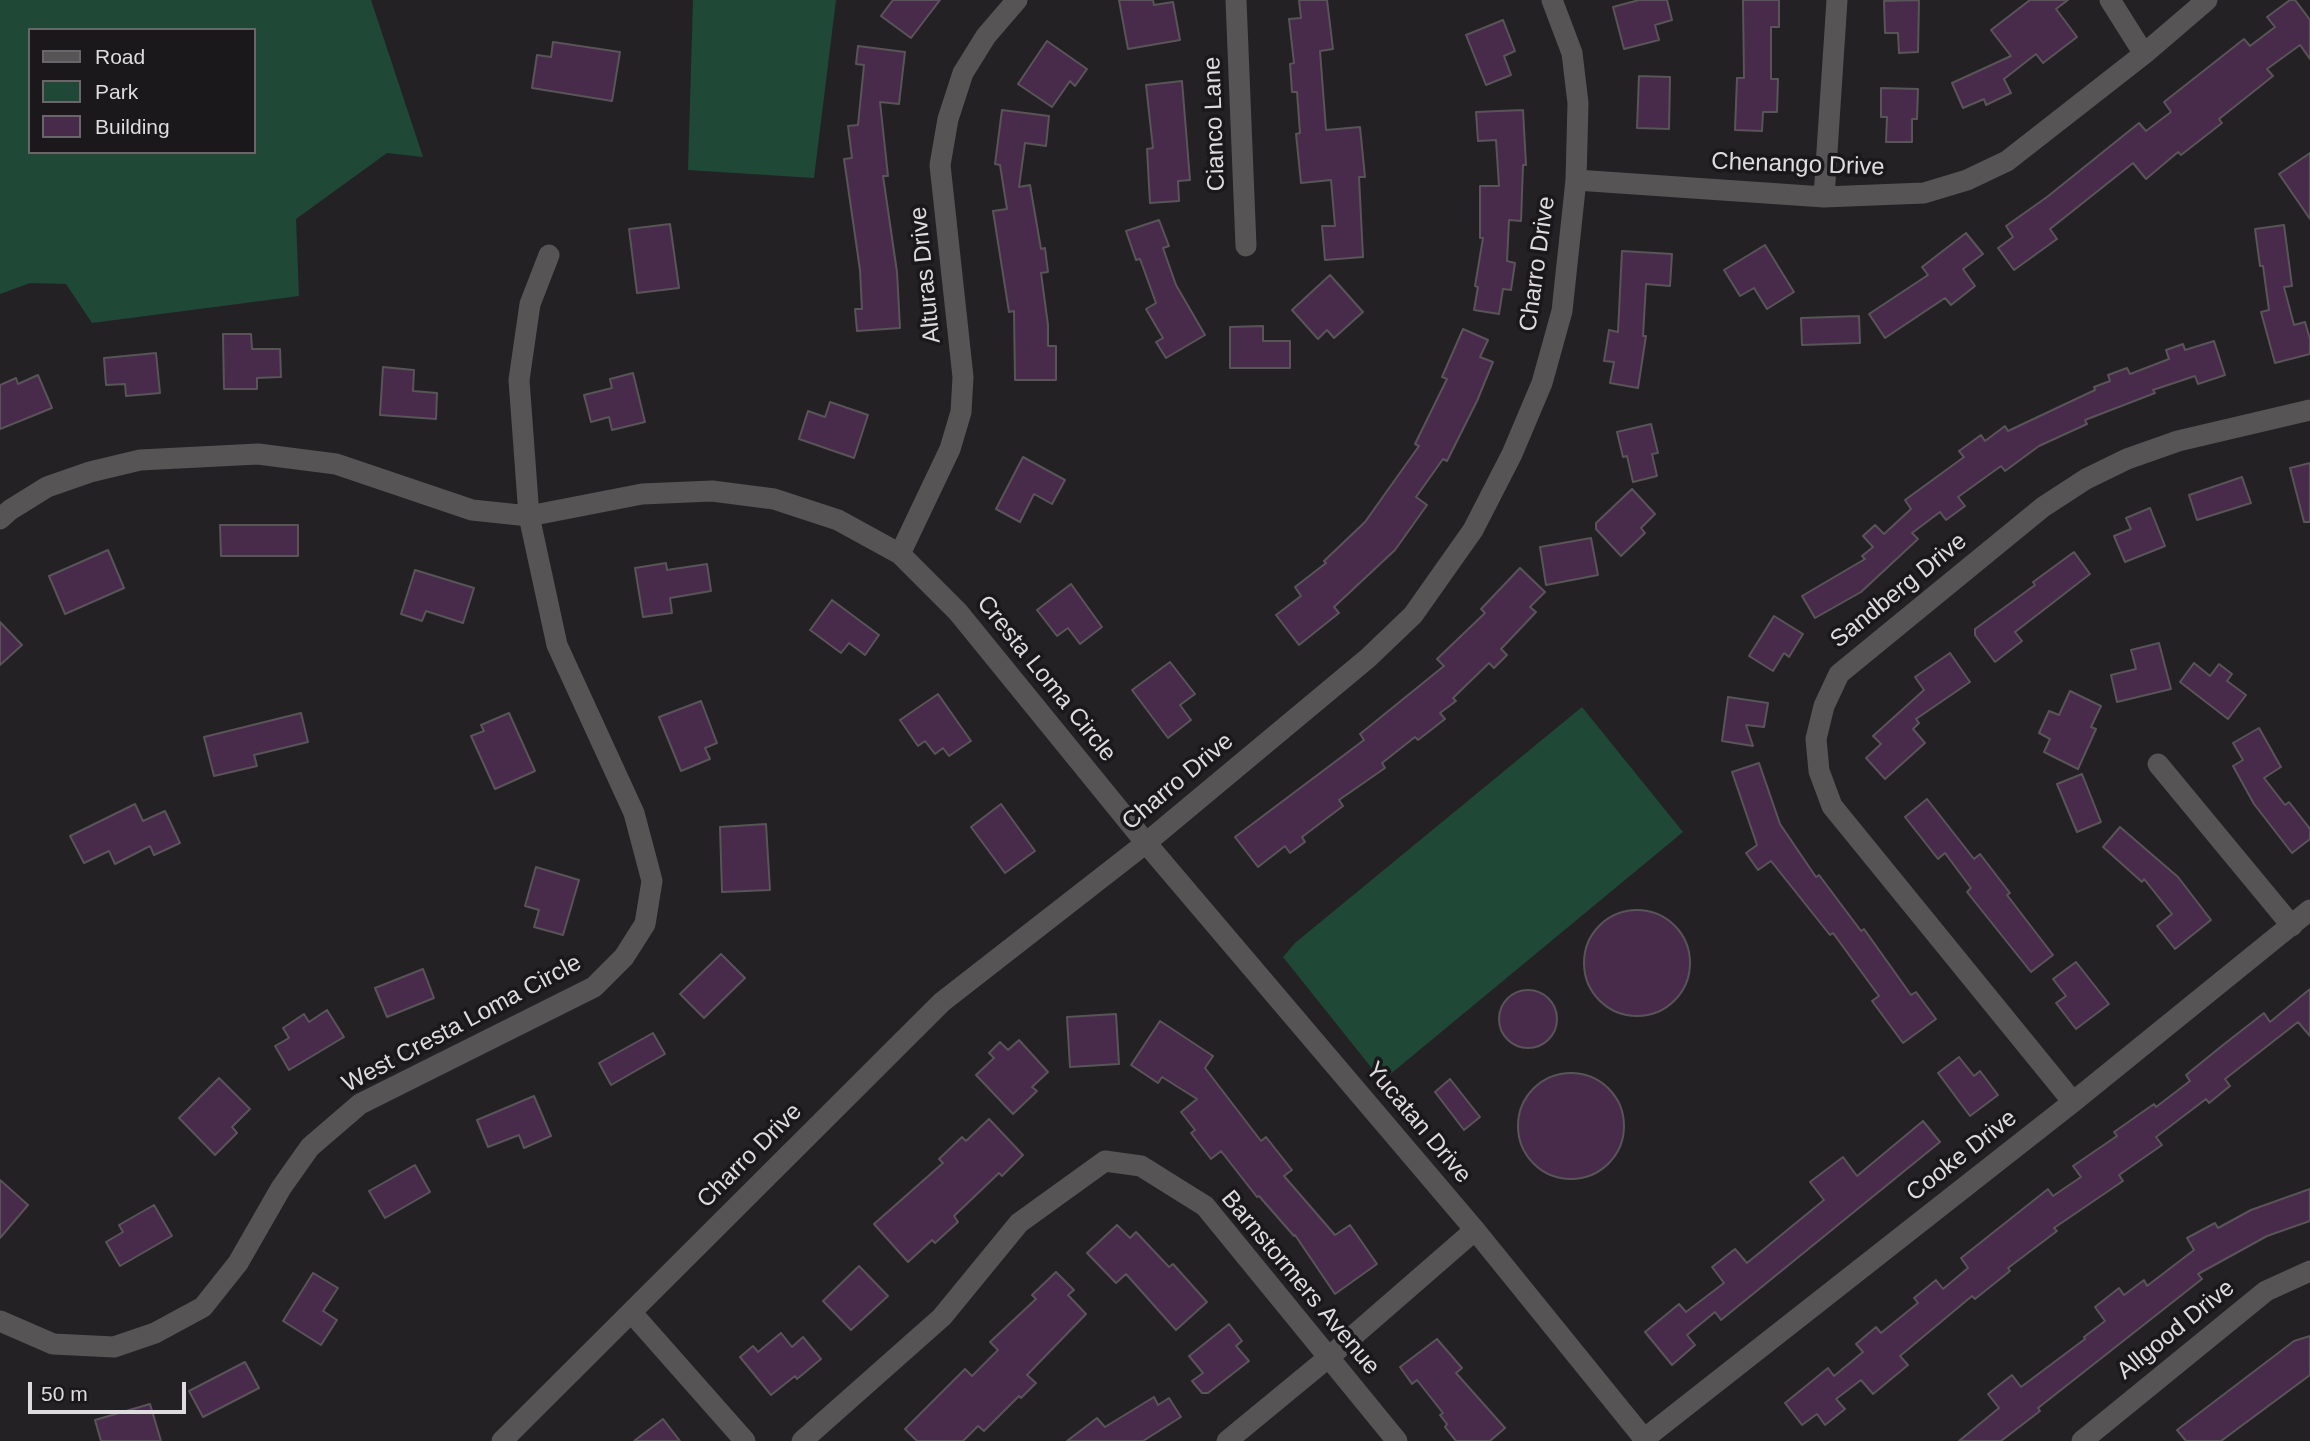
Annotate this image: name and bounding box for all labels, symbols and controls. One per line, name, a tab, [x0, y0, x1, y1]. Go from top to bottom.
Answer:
legend	[28, 28, 256, 154]
text: Road	[95, 45, 145, 68]
street label: Cianco Lane	[1198, 56, 1232, 192]
text: Park	[95, 80, 138, 103]
text: Building	[95, 115, 170, 138]
street label: Chenango Drive	[1711, 148, 1885, 182]
street label: Charro Drive	[1514, 195, 1562, 333]
street label: Alturas Drive	[904, 205, 948, 345]
street label: Sandberg Drive	[1825, 527, 1973, 655]
street label: Cresta Loma Circle	[970, 590, 1122, 768]
street label: Charro Drive	[1117, 727, 1239, 837]
street label: West Cresta Loma Circle	[338, 949, 586, 1099]
street label: Yucatan Drive	[1359, 1057, 1477, 1189]
street label: Charro Drive	[692, 1098, 808, 1214]
street label: Cooke Drive	[1901, 1104, 2023, 1208]
street label: Barnstormers Avenue	[1215, 1185, 1385, 1381]
street label: Allgood Drive	[2111, 1274, 2241, 1386]
scale bar	[32, 1368, 189, 1412]
text: 50 m	[41, 1382, 88, 1405]

